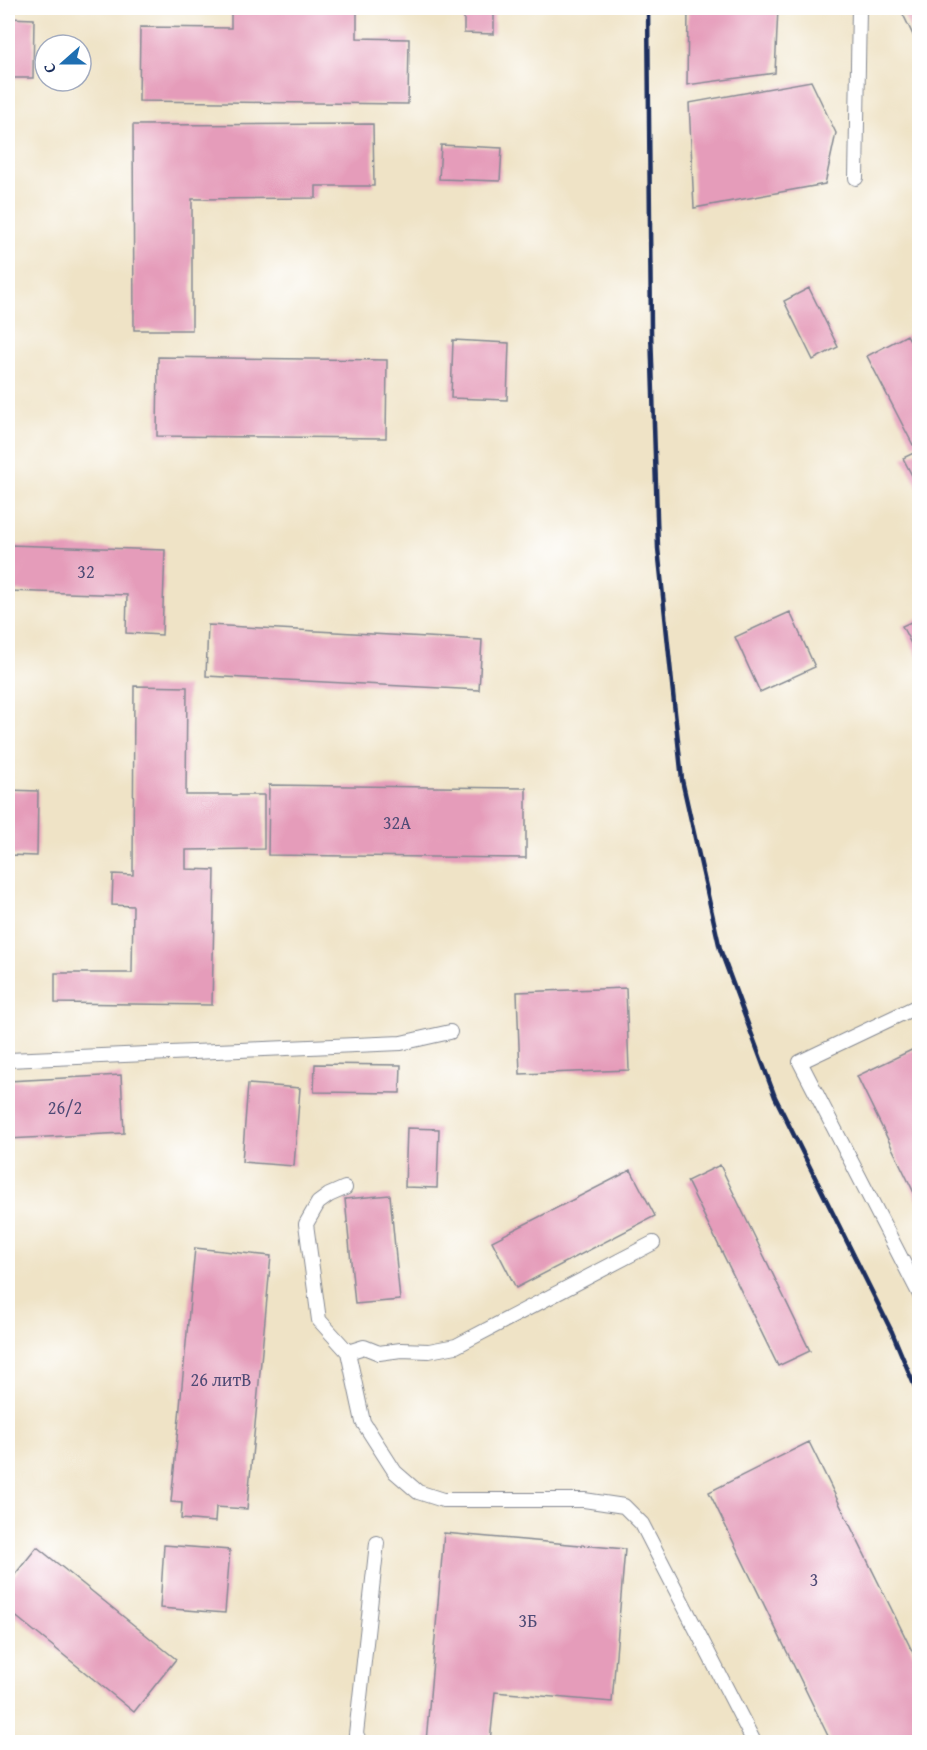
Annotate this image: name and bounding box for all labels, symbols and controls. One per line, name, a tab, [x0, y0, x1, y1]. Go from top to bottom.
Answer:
north arrow	[33, 33, 93, 93]
text: С	[36, 60, 62, 77]
house number: 32	[77, 558, 95, 585]
house number: 32А	[383, 809, 411, 836]
house number: 26/2	[48, 1094, 82, 1121]
house number: 26 литВ	[191, 1366, 251, 1393]
house number: 3	[810, 1566, 818, 1593]
house number: 3Б	[519, 1607, 537, 1634]

